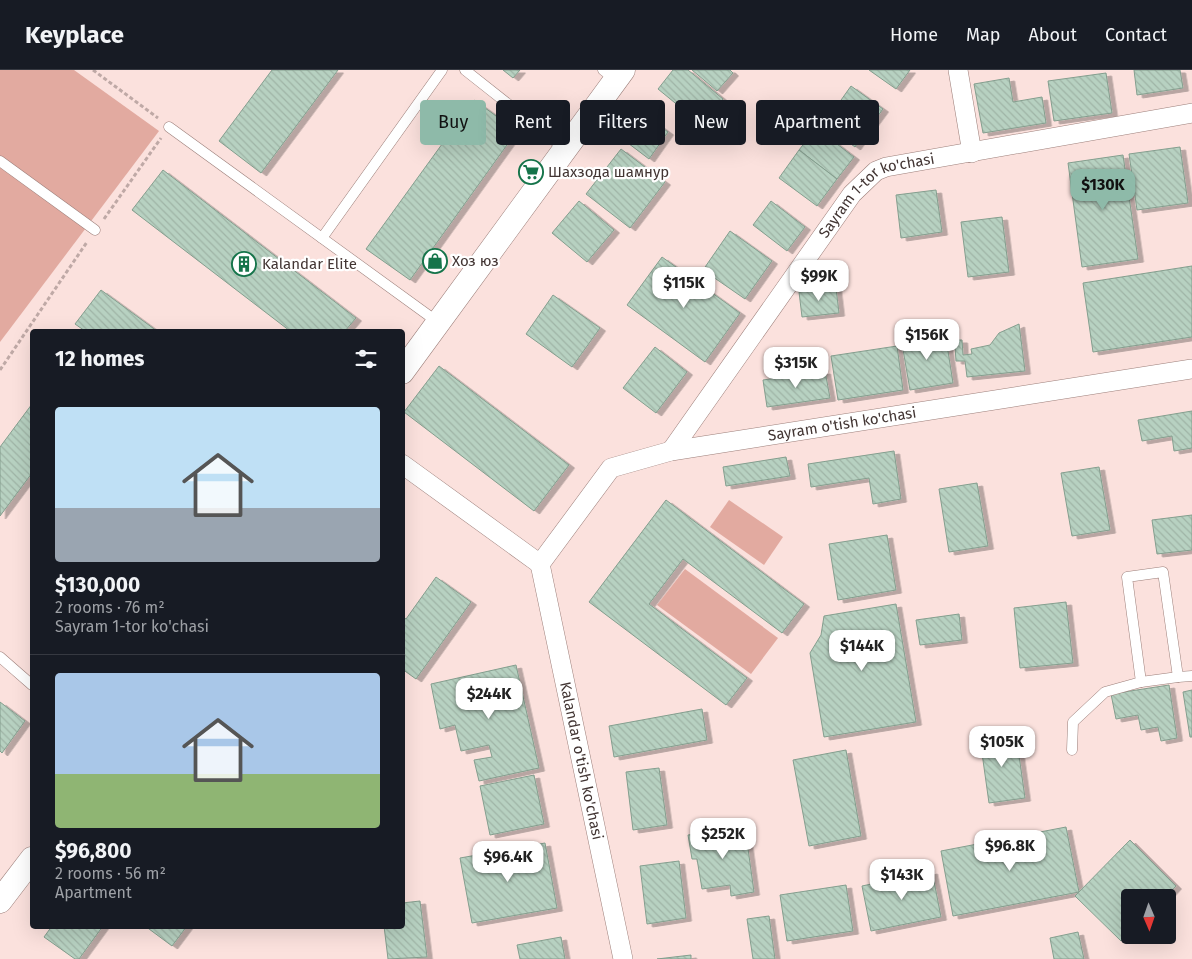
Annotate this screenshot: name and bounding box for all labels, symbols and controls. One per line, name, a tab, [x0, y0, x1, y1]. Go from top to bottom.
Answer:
text: Keyplace	[25, 21, 124, 49]
text: Home	[890, 24, 938, 46]
text: Map	[966, 24, 1000, 46]
text: About	[1028, 24, 1077, 46]
text: Contact	[1105, 24, 1167, 46]
chip: Buy	[420, 100, 486, 145]
chip: Rent	[496, 100, 570, 145]
chip: Filters	[580, 100, 665, 145]
chip: New	[675, 100, 746, 145]
chip: Apartment	[756, 100, 879, 145]
street label: Sayram 1-tor ko'chasi	[815, 150, 936, 241]
supermarket icon: Шахзода шамнур	[518, 159, 544, 185]
place label: Шахзода шамнур	[548, 163, 669, 181]
pin: $130K	[1068, 168, 1138, 211]
text: $130K	[1081, 175, 1125, 194]
shop icon: Хоз юз	[422, 248, 448, 274]
building icon: Kalandar Elite	[231, 251, 257, 277]
place label: Хоз юз	[452, 252, 499, 270]
place label: Kalandar Elite	[262, 255, 357, 273]
pin: $99K	[789, 260, 849, 302]
pin: $115K	[649, 266, 719, 309]
text: $99K	[801, 266, 837, 285]
text: $115K	[663, 273, 705, 292]
pin: $156K	[892, 318, 962, 361]
text: $156K	[905, 325, 949, 344]
icon: filters	[352, 345, 380, 373]
text: 12 homes	[55, 346, 144, 372]
pin: $315K	[761, 346, 831, 389]
text: $315K	[775, 353, 817, 372]
street label: Sayram o'tish ko'chasi	[767, 404, 918, 445]
icon: home	[173, 440, 263, 530]
text: $130,000	[55, 572, 140, 598]
text: 2 rooms · 76 m²	[55, 598, 165, 617]
text: Sayram 1-tor ko'chasi	[55, 617, 209, 636]
pin: $144K	[827, 630, 897, 672]
text: $144K	[840, 636, 884, 655]
pin: $244K	[454, 678, 524, 720]
street label: Kalandar o'tish ko'chasi	[556, 680, 607, 841]
text: $244K	[467, 684, 511, 703]
icon: home	[173, 705, 263, 795]
pin: $105K	[967, 726, 1037, 768]
text: $105K	[980, 732, 1024, 751]
pin: $252K	[688, 818, 758, 860]
text: $252K	[701, 824, 745, 843]
pin: $96.8K	[969, 830, 1051, 872]
text: $96.8K	[985, 836, 1035, 855]
text: $96,800	[55, 838, 132, 864]
pin: $96.4K	[467, 840, 549, 883]
text: $96.4K	[483, 847, 533, 866]
pin: $143K	[867, 858, 937, 901]
text: 2 rooms · 56 m²	[55, 864, 166, 883]
text: $143K	[881, 865, 923, 884]
text: Apartment	[55, 883, 132, 902]
north arrow	[1121, 889, 1176, 944]
map controls	[1121, 889, 1176, 944]

